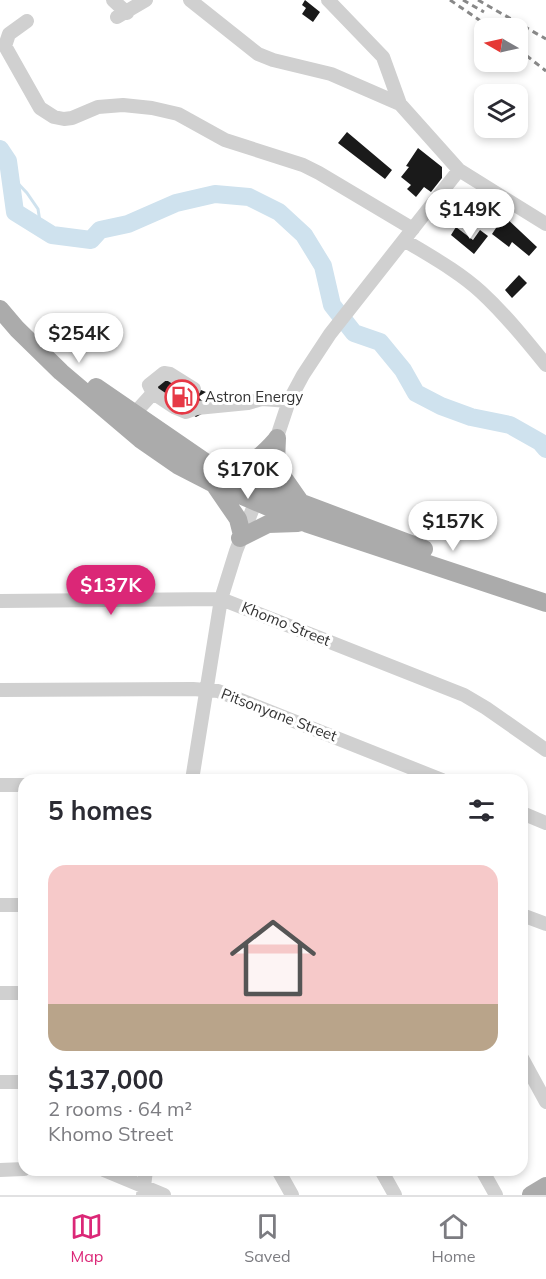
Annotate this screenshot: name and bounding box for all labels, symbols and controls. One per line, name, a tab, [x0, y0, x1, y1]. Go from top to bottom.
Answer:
north arrow	[474, 18, 528, 72]
map controls	[474, 18, 528, 138]
button: layers	[474, 84, 528, 138]
pin: $149K	[428, 189, 512, 240]
text: $149K	[439, 196, 501, 221]
pin: $254K	[37, 313, 121, 364]
text: $254K	[48, 320, 110, 345]
fuel station icon: Astron Energy	[164, 379, 200, 415]
place label: Astron Energy	[205, 387, 303, 406]
pin: $170K	[206, 449, 290, 500]
text: $170K	[217, 456, 279, 481]
pin: $157K	[411, 501, 495, 552]
text: $157K	[422, 508, 484, 533]
pin: $137K	[69, 565, 153, 616]
text: $137K	[80, 572, 142, 597]
street label: Khomo Street	[239, 597, 333, 650]
street label: Pitsonyane Street	[219, 684, 340, 745]
text: 5 homes	[48, 794, 152, 827]
icon: filters	[465, 794, 498, 827]
icon: home	[219, 904, 327, 1012]
text: $137,000	[48, 1063, 164, 1096]
text: 2 rooms · 64 m²	[48, 1096, 192, 1121]
text: Khomo Street	[48, 1121, 173, 1146]
tab: Map	[70, 1210, 103, 1266]
tab: Saved	[244, 1210, 291, 1266]
tab: Home	[431, 1210, 476, 1266]

